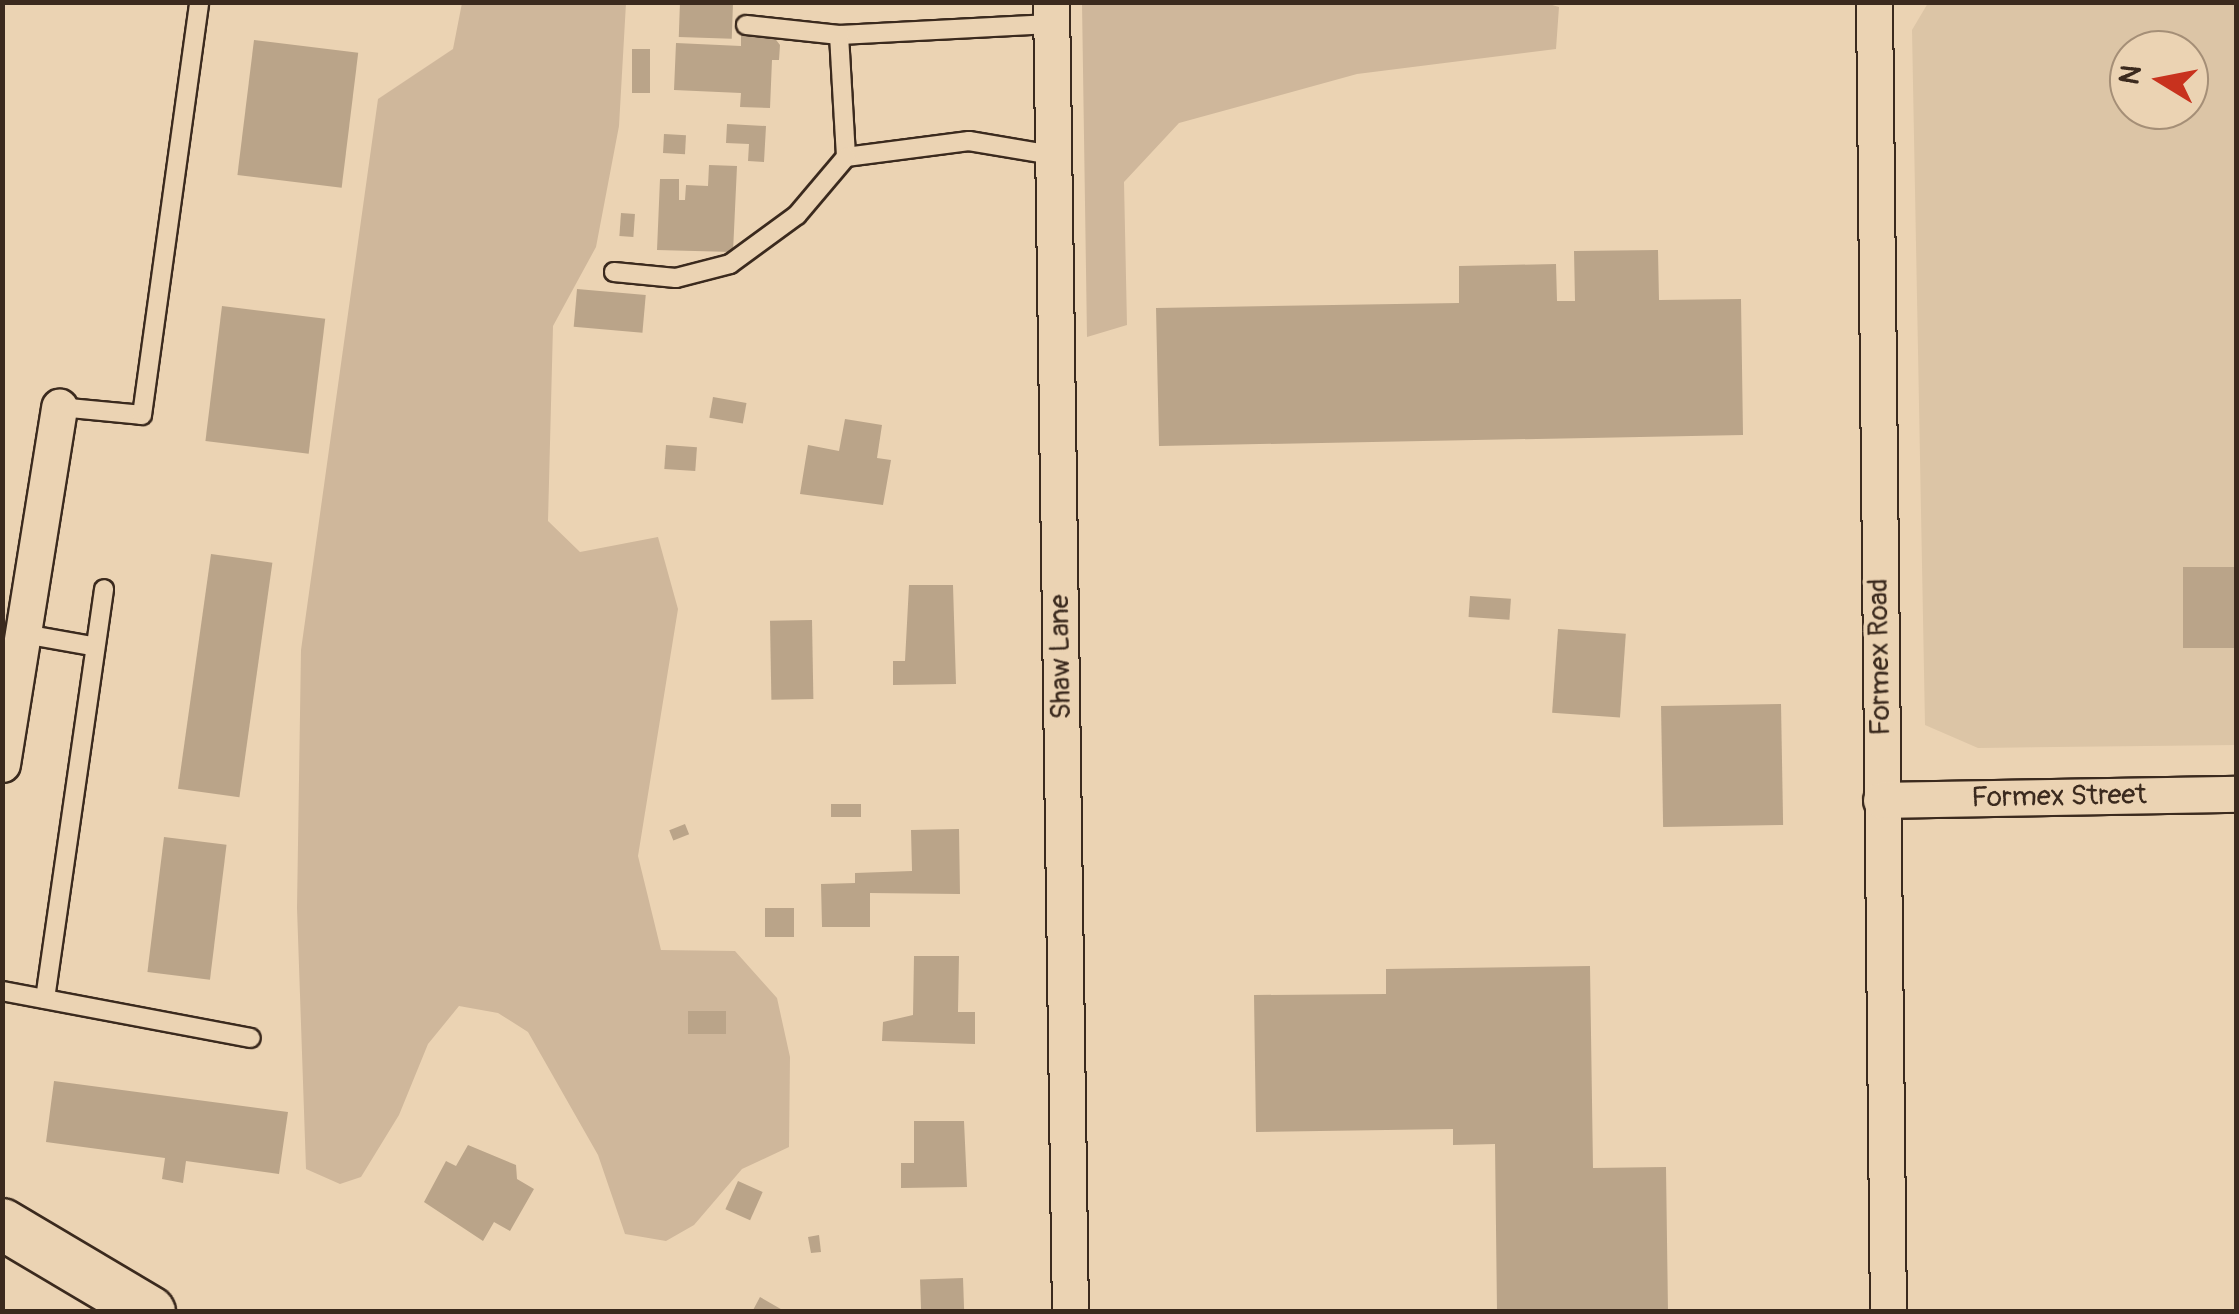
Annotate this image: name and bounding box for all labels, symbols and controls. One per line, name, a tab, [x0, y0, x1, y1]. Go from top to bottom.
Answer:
north arrow	[2109, 30, 2209, 130]
text: N	[2112, 63, 2150, 87]
street label: Formex Road	[1862, 578, 1898, 736]
street label: Shaw Lane	[1043, 594, 1079, 720]
street label: Formex Street	[1971, 779, 2147, 815]

